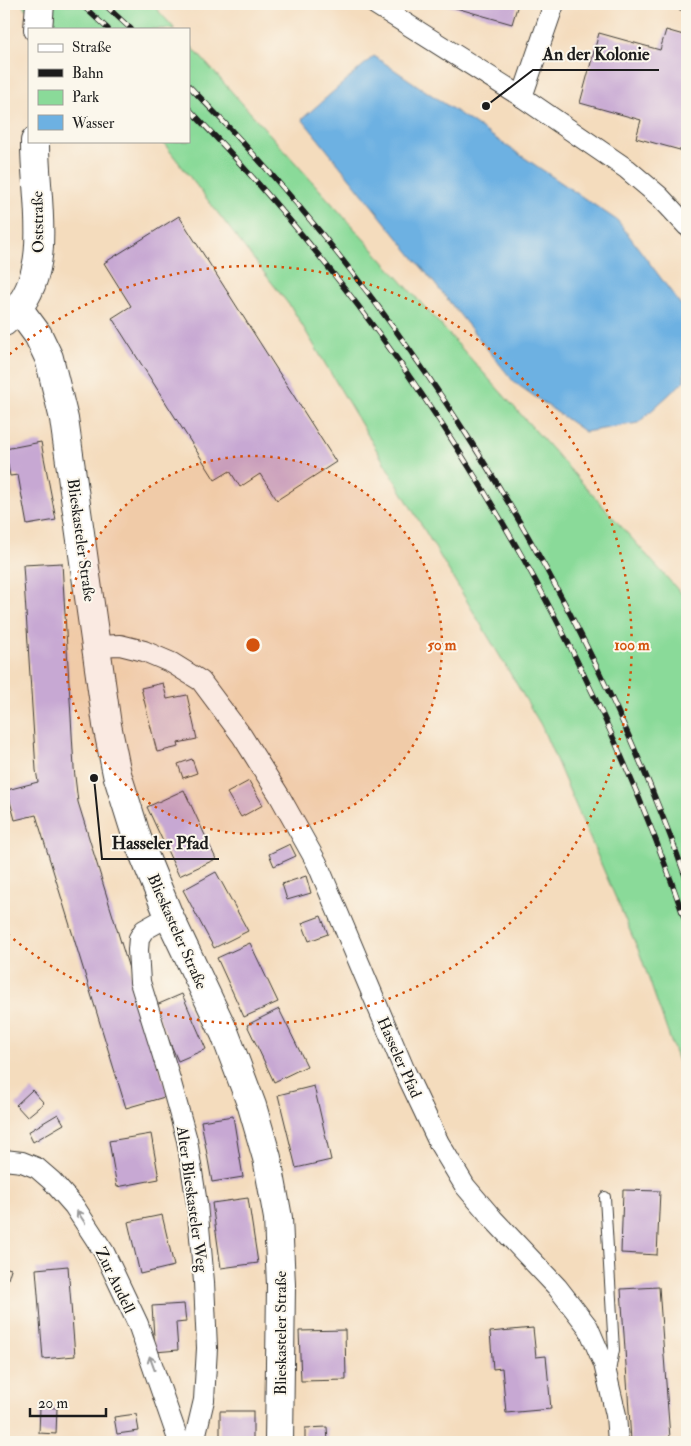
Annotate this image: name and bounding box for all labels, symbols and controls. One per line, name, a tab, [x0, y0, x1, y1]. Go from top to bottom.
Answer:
legend	[28, 28, 190, 142]
callout: An der Kolonie	[533, 37, 659, 70]
text: Straße	[72, 38, 111, 57]
text: An der Kolonie	[542, 43, 650, 66]
text: Bahn	[72, 64, 104, 83]
text: Park	[72, 88, 99, 107]
text: Wasser	[71, 114, 115, 133]
street label: Oststraße	[27, 190, 49, 253]
street label: Blieskasteler Straße	[62, 477, 100, 603]
centre of rings	[244, 636, 262, 654]
text: 50 m	[428, 636, 457, 655]
text: 100 m	[614, 636, 650, 655]
callout: Hasseler Pfad	[102, 826, 219, 859]
text: Hasseler Pfad	[111, 832, 209, 855]
street label: Blieskasteler Straße	[143, 871, 212, 993]
street label: Hasseler Pfad	[372, 1014, 426, 1101]
street label: Alter Blieskasteler Weg	[172, 1124, 212, 1274]
one-way arrow	[76, 1211, 86, 1225]
street label: Zur Audell	[91, 1244, 140, 1317]
street label: Blieskasteler Straße	[271, 1271, 291, 1395]
one-way arrow	[147, 1356, 156, 1371]
scale bar	[30, 1386, 106, 1418]
text: 20 m	[38, 1394, 68, 1413]

